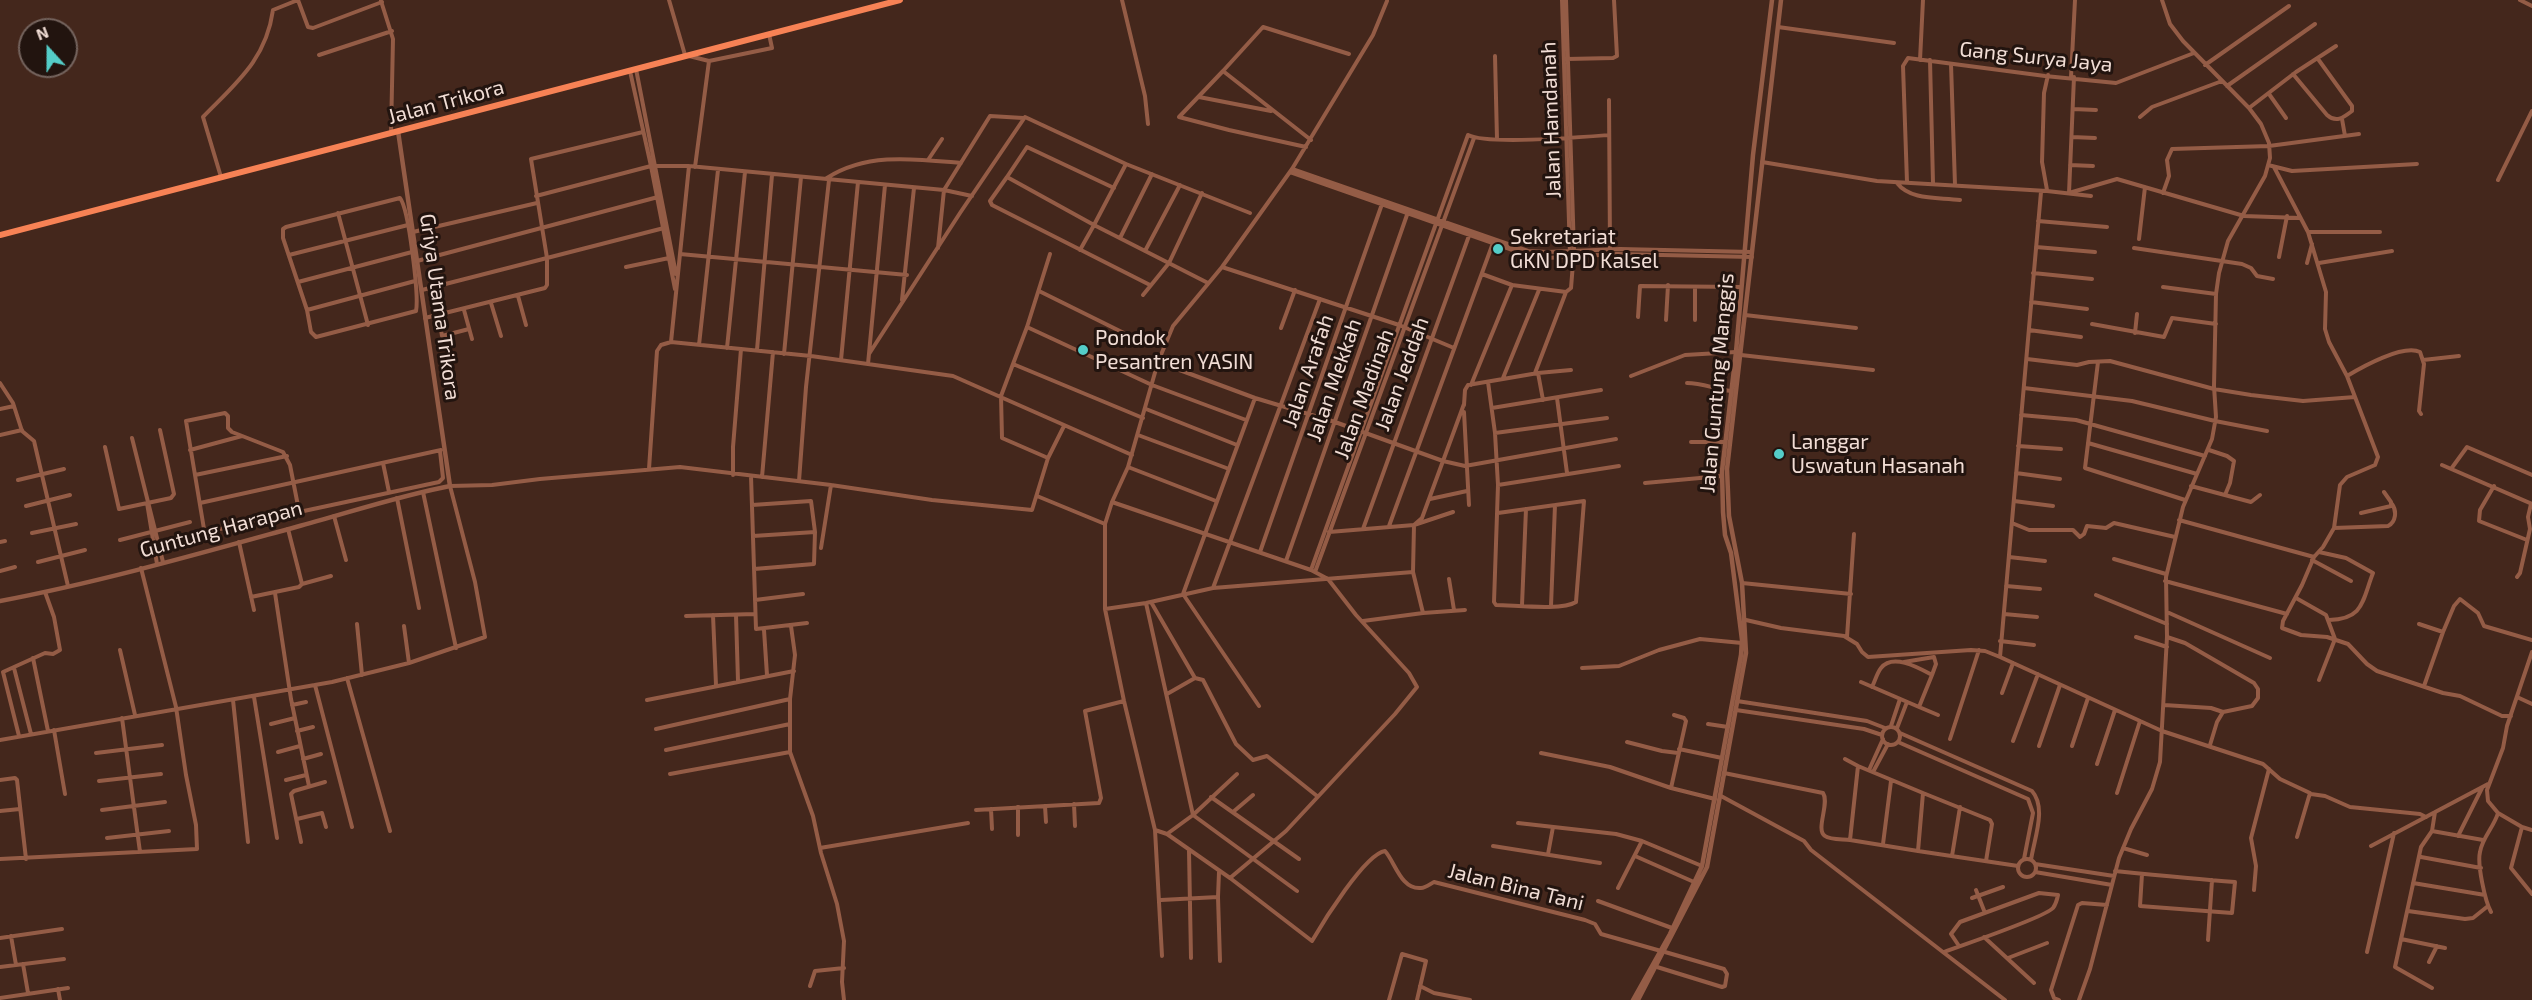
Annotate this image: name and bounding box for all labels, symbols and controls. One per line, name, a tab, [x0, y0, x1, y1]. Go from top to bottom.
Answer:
north arrow	[18, 18, 78, 78]
text: N	[33, 22, 51, 44]
street label: Gang Surya Jaya	[1958, 36, 2114, 78]
street label: Jalan Hamdanah	[1536, 41, 1566, 199]
street label: Jalan Trikora	[385, 74, 507, 130]
street label: Griya Utama Trikora	[414, 212, 466, 402]
place label: Sekretariat GKN DPD Kalsel	[1510, 224, 1658, 274]
marker: Sekretariat GKN DPD Kalsel	[1491, 242, 1505, 256]
street label: Jalan Guntung Manggis	[1695, 272, 1739, 494]
street label: Jalan Arafah	[1277, 311, 1339, 431]
street label: Jalan Jeddah	[1370, 314, 1434, 434]
street label: Jalan Mekkah	[1301, 315, 1367, 445]
place label: Pondok Pesantren YASIN	[1095, 325, 1253, 375]
street label: Jalan Madinah	[1329, 326, 1399, 462]
marker: Pondok Pesantren YASIN	[1076, 343, 1090, 357]
place label: Langgar Uswatun Hasanah	[1791, 429, 1965, 479]
marker: Langgar Uswatun Hasanah	[1772, 447, 1786, 461]
street label: Guntung Harapan	[137, 495, 305, 563]
street label: Jalan Bina Tani	[1445, 858, 1587, 916]

